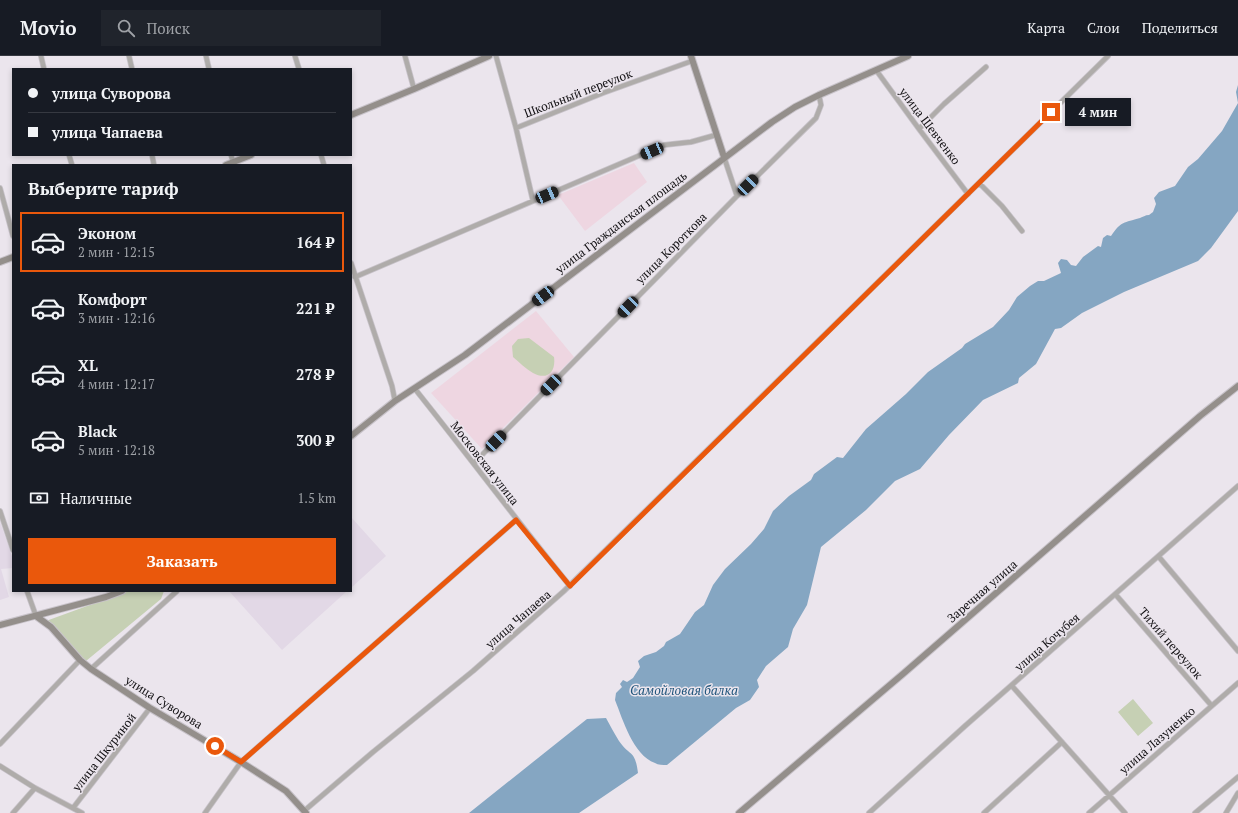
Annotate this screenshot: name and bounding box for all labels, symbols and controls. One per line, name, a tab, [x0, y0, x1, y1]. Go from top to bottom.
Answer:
search box	[101, 10, 381, 46]
text: Movio	[20, 15, 77, 40]
icon: search	[115, 17, 137, 39]
text: Поиск	[147, 18, 190, 38]
text: Карта	[1027, 18, 1065, 37]
text: Слои	[1087, 18, 1120, 37]
text: Поделиться	[1142, 18, 1218, 37]
street label: Школьный переулок	[522, 65, 635, 121]
text: улица Суворова	[52, 83, 171, 103]
street label: улица Шевченко	[896, 84, 964, 168]
callout: 4 мин	[1065, 98, 1131, 126]
route end	[1042, 103, 1060, 121]
text: 4 мин	[1079, 103, 1117, 121]
text: улица Чапаева	[52, 122, 163, 142]
car	[639, 141, 665, 161]
street label: улица Гражданская площадь	[552, 168, 690, 277]
car	[735, 172, 761, 198]
text: Выберите тариф	[28, 176, 179, 200]
car	[534, 185, 560, 205]
street label: улица Короткова	[632, 209, 710, 287]
text: Эконом	[78, 223, 136, 243]
icon: car	[30, 224, 66, 260]
text: 164 ₽	[296, 232, 334, 252]
text: 2 мин · 12:15	[78, 243, 155, 261]
car	[530, 284, 556, 308]
text: Комфорт	[78, 289, 147, 309]
icon: car	[30, 290, 66, 326]
car	[615, 294, 641, 320]
text: 221 ₽	[296, 298, 334, 318]
text: 3 мин · 12:16	[78, 309, 155, 327]
text: XL	[78, 355, 98, 375]
icon: car	[30, 356, 66, 392]
text: 278 ₽	[296, 364, 334, 384]
car	[538, 372, 564, 398]
text: 4 мин · 12:17	[78, 375, 155, 393]
street label: Московская улица	[448, 418, 522, 508]
text: Black	[78, 421, 117, 441]
icon: car	[30, 422, 66, 458]
car	[483, 428, 509, 454]
text: 300 ₽	[296, 430, 334, 450]
text: 5 мин · 12:18	[78, 441, 155, 459]
icon: cash	[28, 487, 50, 509]
text: Наличные	[60, 488, 132, 508]
text: 1.5 km	[297, 489, 336, 507]
button: Заказать	[28, 538, 336, 584]
street label: Заречная улица	[944, 557, 1020, 625]
street label: улица Чапаева	[482, 587, 554, 652]
street label: Тихий переулок	[1136, 604, 1206, 682]
street label: улица Кочубея	[1011, 610, 1083, 675]
street label: улица Суворова	[122, 672, 205, 732]
water label: Самойловая балка	[630, 681, 738, 699]
street label: улица Лазуненко	[1115, 703, 1198, 778]
street label: улица Шкуриной	[68, 710, 139, 795]
route start	[206, 737, 224, 755]

